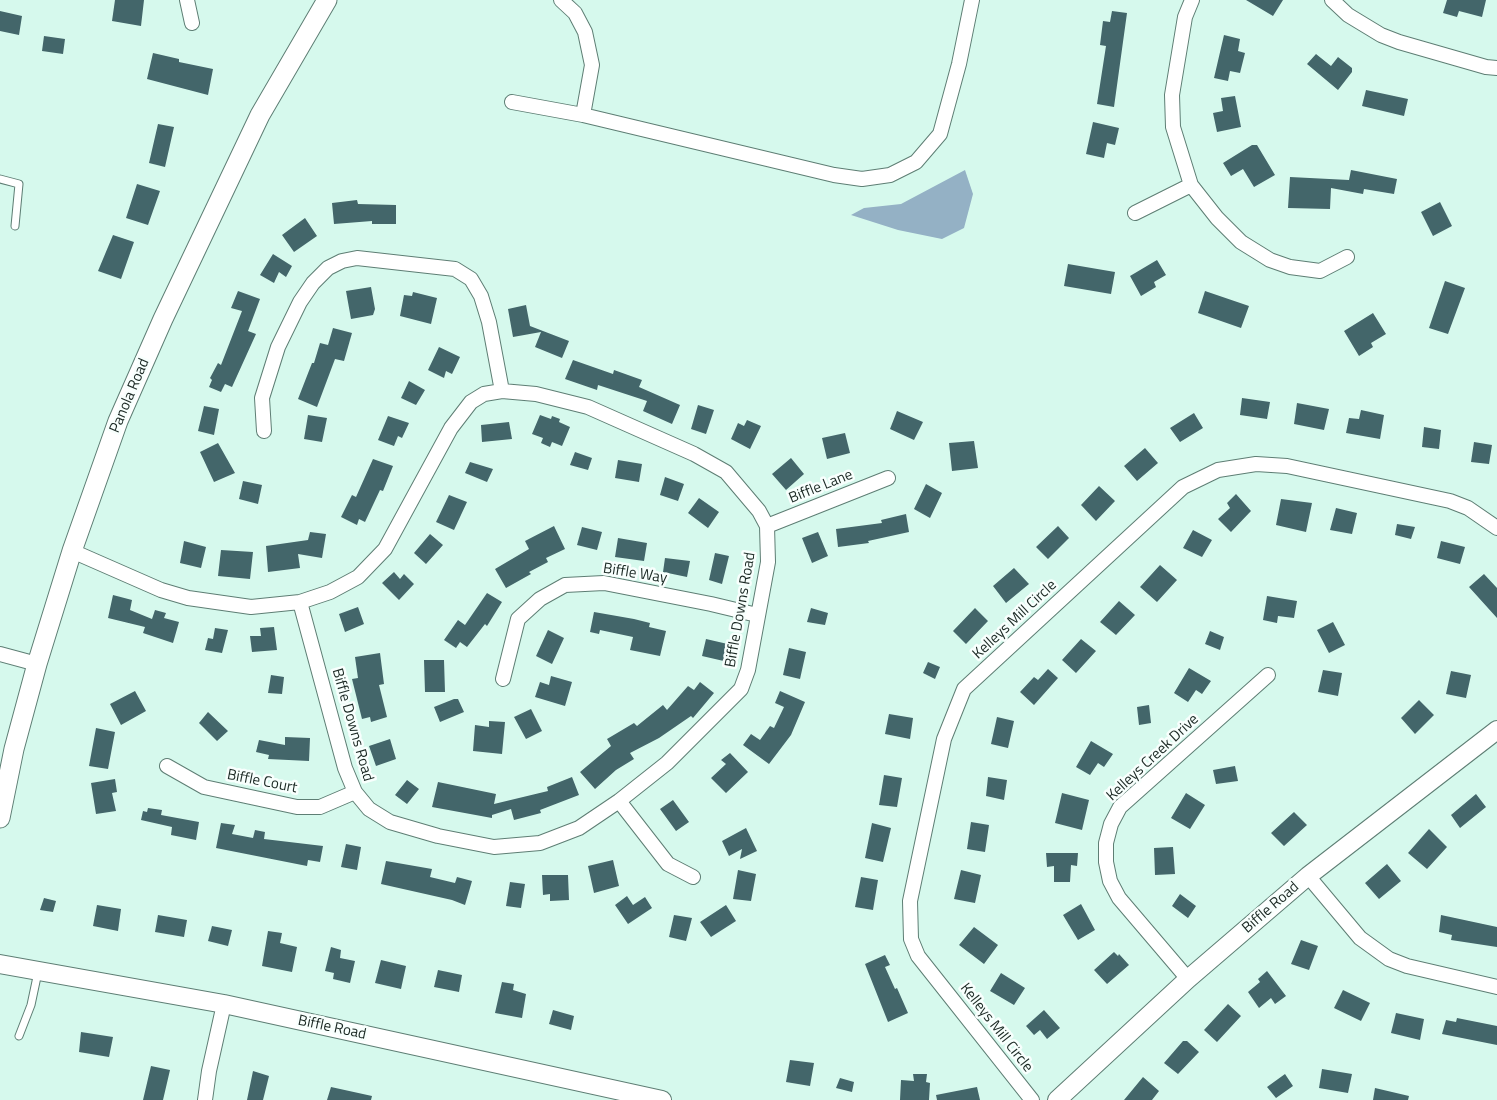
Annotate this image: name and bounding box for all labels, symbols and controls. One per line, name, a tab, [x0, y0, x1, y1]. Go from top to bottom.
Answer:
street label: Panola Road	[106, 356, 154, 436]
street label: Biffle Lane	[787, 466, 855, 508]
street label: Biffle Downs Road	[722, 551, 760, 669]
street label: Biffle Way	[602, 560, 668, 588]
street label: Kelleys Mill Circle	[969, 577, 1061, 663]
street label: Biffle Downs Road	[327, 667, 377, 783]
street label: Kelleys Creek Drive	[1103, 711, 1203, 805]
street label: Biffle Court	[225, 766, 299, 798]
street label: Biffle Road	[1239, 878, 1303, 938]
street label: Kelleys Mill Circle	[956, 980, 1036, 1076]
street label: Biffle Road	[296, 1012, 368, 1044]

